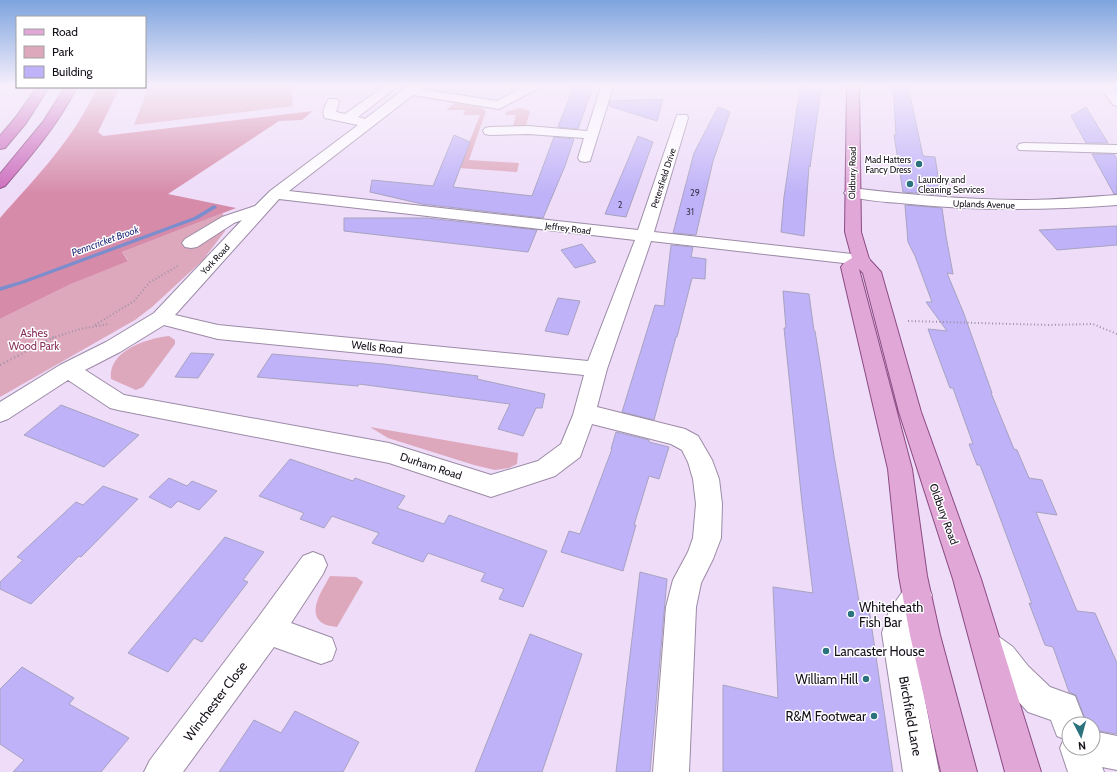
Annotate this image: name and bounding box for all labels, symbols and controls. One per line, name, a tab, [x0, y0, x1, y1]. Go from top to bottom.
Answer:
legend	[16, 16, 146, 88]
text: Road	[52, 24, 78, 39]
text: Park	[52, 44, 74, 59]
text: Building	[52, 64, 94, 79]
street label: Petersfield Drive	[648, 146, 678, 209]
street label: Oldbury Road	[846, 147, 858, 199]
place label: Mad Hatters Fancy Dress	[865, 154, 911, 175]
marker: Mad Hatters Fancy Dress	[914, 159, 924, 169]
place label: Laundry and Cleaning Services	[918, 174, 985, 195]
marker: Laundry and Cleaning Services	[905, 179, 915, 189]
house number: 29	[690, 187, 700, 198]
street label: Uplands Avenue	[953, 197, 1016, 211]
house number: 2	[618, 199, 623, 210]
house number: 31	[686, 206, 694, 217]
street label: Jeffrey Road	[543, 220, 592, 236]
water label: Penncricket Brook	[70, 223, 141, 259]
street label: York Road	[197, 241, 232, 277]
park label: Ashes Wood Park	[9, 326, 59, 353]
street label: Wells Road	[351, 337, 403, 357]
street label: Durham Road	[398, 449, 464, 483]
street label: Oldbury Road	[926, 481, 962, 547]
place label: Whiteheath Fish Bar	[859, 599, 923, 630]
marker: Whiteheath Fish Bar	[846, 609, 856, 619]
place label: Lancaster House	[834, 643, 925, 659]
marker: Lancaster House	[821, 646, 831, 656]
street label: Winchester Close	[180, 658, 250, 744]
place label: William Hill	[796, 671, 858, 687]
marker: William Hill	[861, 674, 871, 684]
street label: Birchfield Lane	[896, 675, 926, 758]
place label: R&M Footwear	[786, 708, 867, 724]
marker: R&M Footwear	[869, 711, 879, 721]
north arrow	[1061, 716, 1101, 756]
text: N	[1077, 739, 1087, 753]

